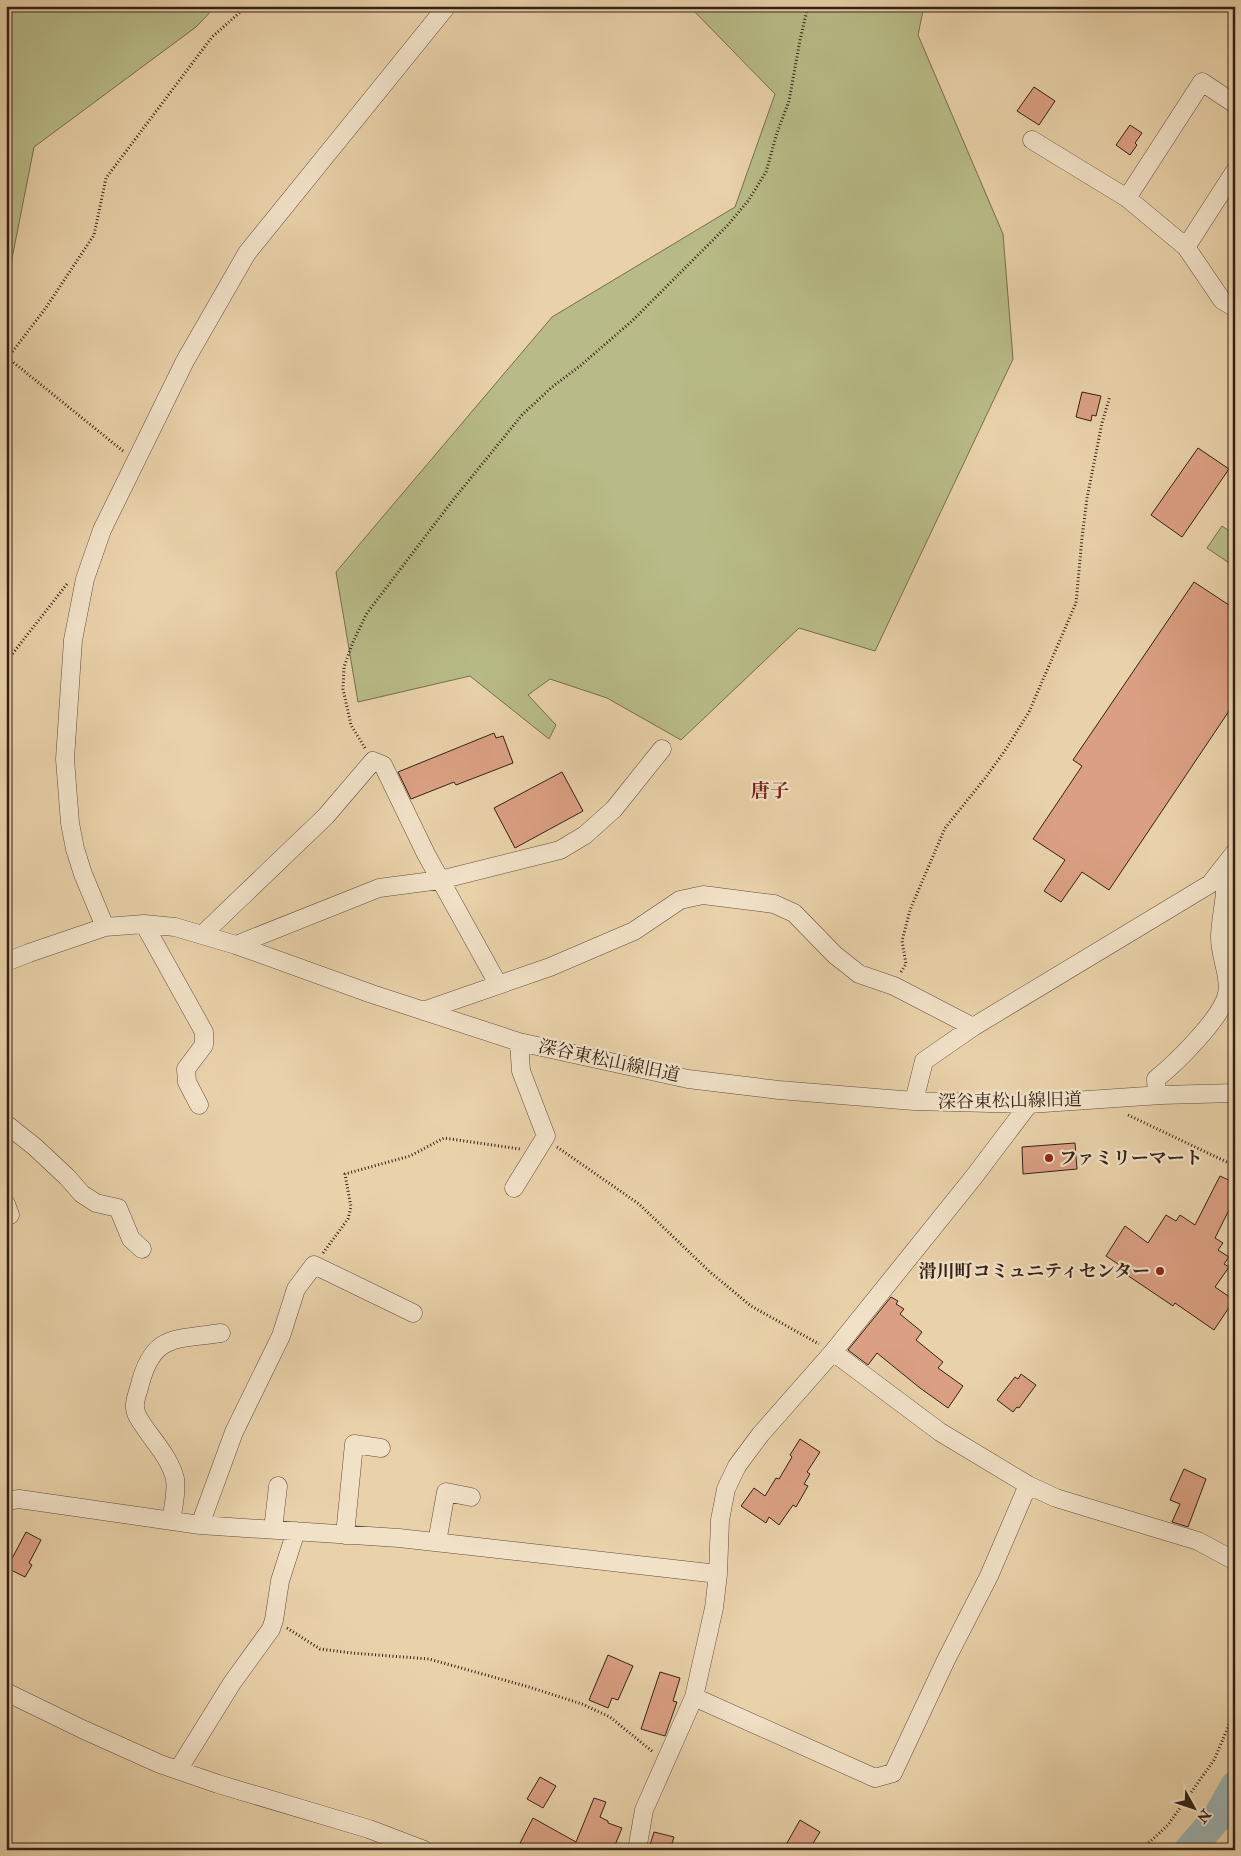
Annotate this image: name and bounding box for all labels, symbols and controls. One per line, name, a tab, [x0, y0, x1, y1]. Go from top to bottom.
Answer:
district label: 唐子	[751, 779, 789, 803]
street label: 深谷東松山線旧道	[536, 1035, 682, 1087]
street label: 深谷東松山線旧道	[938, 1088, 1082, 1114]
place label: ファミリーマート	[1059, 1147, 1203, 1170]
marker: ファミリーマート	[1043, 1152, 1055, 1164]
place label: 滑川町コミュニティセンター	[919, 1260, 1150, 1283]
marker: 滑川町コミュニティセンター	[1154, 1265, 1166, 1277]
north arrow	[1168, 1784, 1218, 1834]
text: N	[1193, 1805, 1215, 1827]

